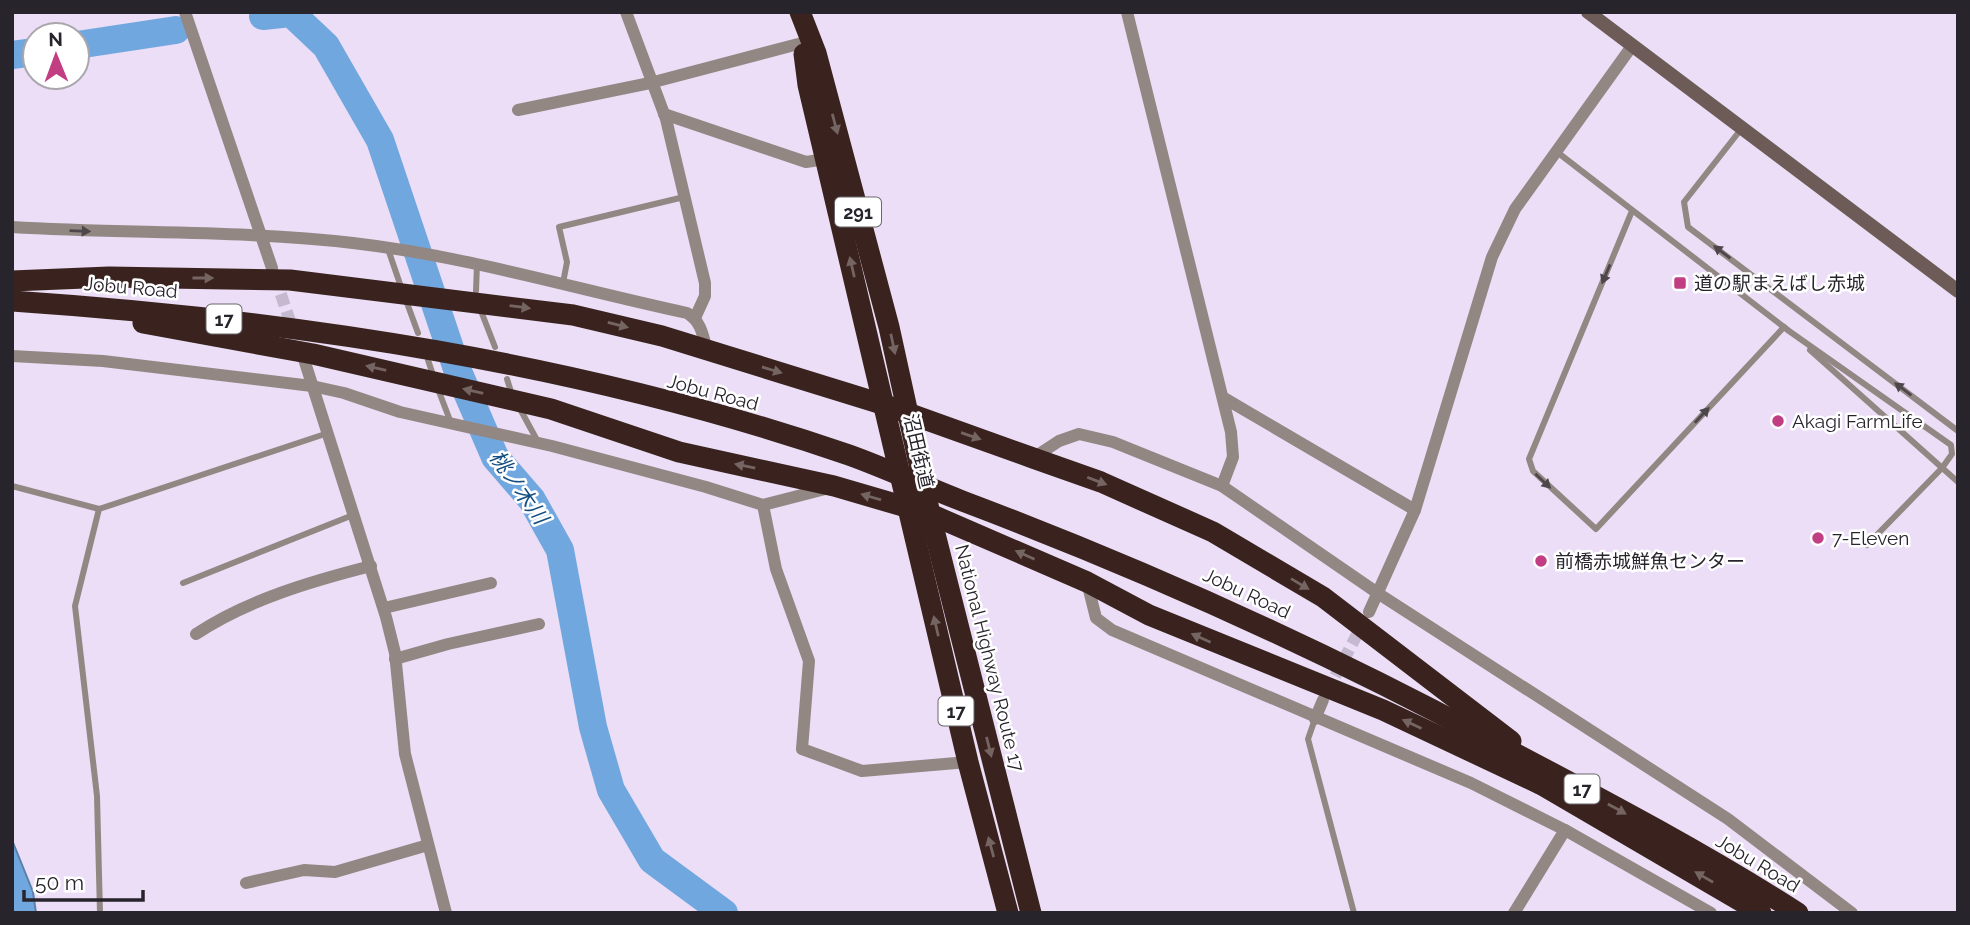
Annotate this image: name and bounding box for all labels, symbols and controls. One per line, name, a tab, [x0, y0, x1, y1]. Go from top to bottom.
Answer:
north arrow	[21, 21, 91, 91]
text: N	[48, 28, 63, 50]
one-way arrow	[830, 114, 840, 135]
road number: 291	[835, 197, 881, 226]
one-way arrow	[70, 225, 92, 236]
one-way arrow	[1713, 246, 1731, 260]
one-way arrow	[847, 256, 858, 278]
one-way arrow	[1600, 263, 1611, 284]
street label: Jobu Road	[83, 272, 179, 302]
one-way arrow	[192, 272, 214, 284]
place label: 道の駅まえばし赤城	[1694, 272, 1865, 294]
marker: 道の駅まえばし赤城	[1672, 275, 1688, 291]
one-way arrow	[509, 302, 531, 313]
road number: 17	[206, 304, 242, 334]
one-way arrow	[607, 320, 629, 331]
one-way arrow	[887, 333, 898, 355]
one-way arrow	[365, 363, 387, 374]
one-way arrow	[762, 366, 783, 376]
street label: Jobu Road	[665, 369, 761, 415]
one-way arrow	[1895, 382, 1913, 397]
one-way arrow	[462, 385, 484, 396]
one-way arrow	[1694, 406, 1710, 424]
place label: Akagi FarmLife	[1792, 410, 1923, 432]
street label: 沼田街道	[900, 411, 938, 491]
marker: Akagi FarmLife	[1770, 413, 1786, 429]
one-way arrow	[960, 431, 981, 442]
water label: 桃ノ木川	[485, 445, 554, 530]
one-way arrow	[734, 461, 756, 472]
one-way arrow	[1534, 472, 1551, 488]
one-way arrow	[1087, 475, 1108, 486]
one-way arrow	[860, 491, 881, 501]
place label: 7-Eleven	[1832, 527, 1909, 549]
marker: 7-Eleven	[1810, 530, 1826, 546]
street label: National Highway Route 17	[951, 542, 1029, 774]
one-way arrow	[1015, 549, 1035, 561]
place label: 前橋赤城鮮魚センター	[1555, 550, 1745, 572]
marker: 前橋赤城鮮魚センター	[1533, 553, 1549, 569]
street label: Jobu Road	[1200, 563, 1294, 623]
one-way arrow	[1290, 577, 1310, 589]
one-way arrow	[930, 615, 941, 637]
one-way arrow	[1191, 632, 1211, 644]
road number: 17	[939, 696, 974, 726]
one-way arrow	[1402, 718, 1422, 729]
one-way arrow	[984, 736, 995, 758]
road number: 17	[1564, 774, 1600, 804]
one-way arrow	[1607, 803, 1627, 815]
street label: Jobu Road	[1712, 829, 1804, 897]
one-way arrow	[985, 836, 996, 858]
scale bar	[24, 858, 144, 902]
text: 50 m	[35, 870, 84, 895]
one-way arrow	[1694, 871, 1713, 883]

